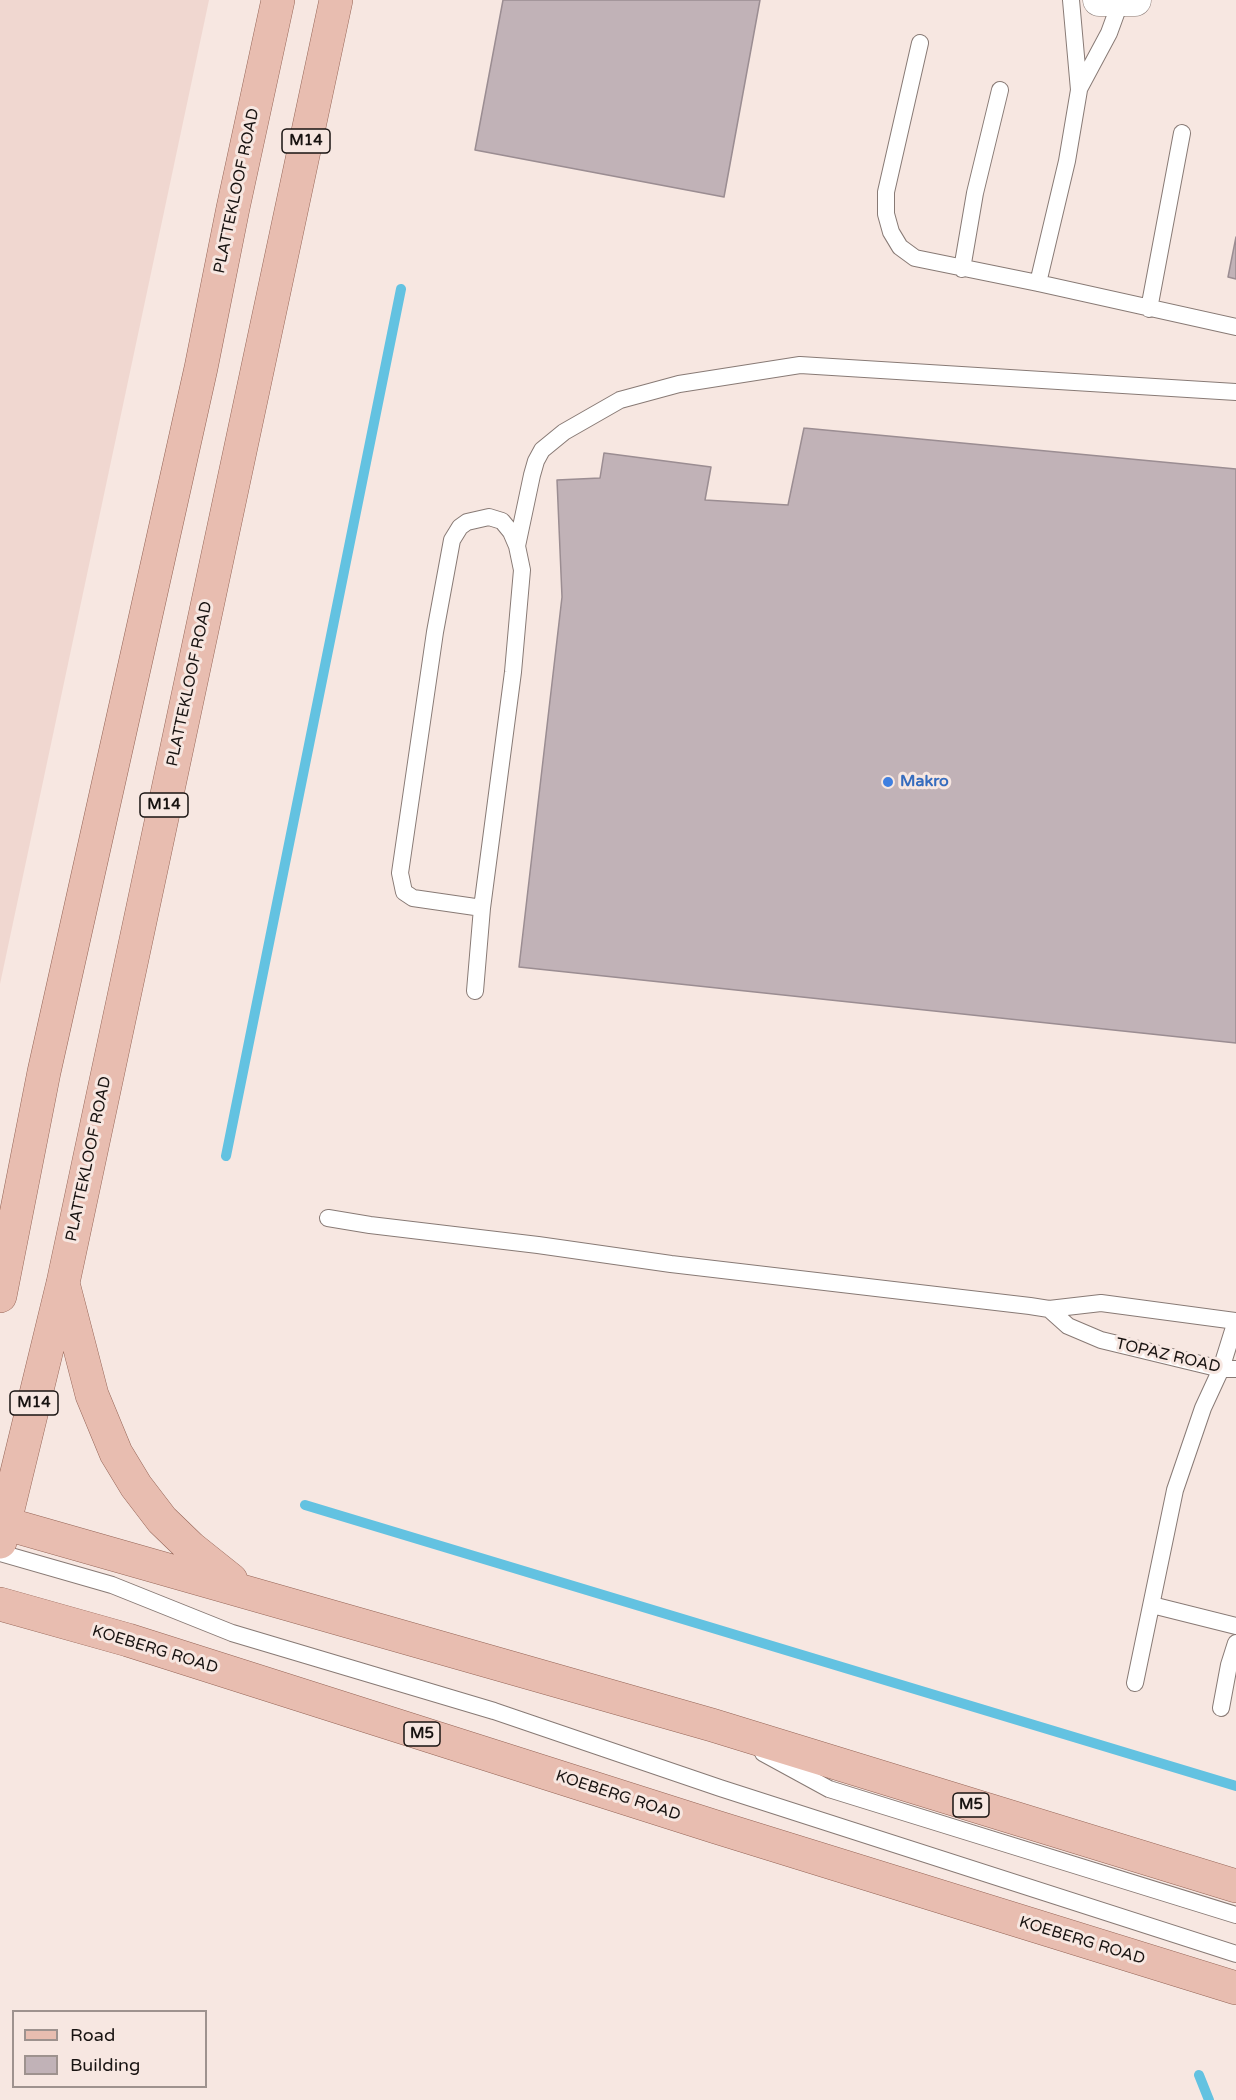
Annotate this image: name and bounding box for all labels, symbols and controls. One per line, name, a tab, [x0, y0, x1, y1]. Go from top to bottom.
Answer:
street label: PLATTEKLOOF ROAD	[210, 107, 264, 275]
road number: M14	[282, 129, 330, 153]
street label: PLATTEKLOOF ROAD	[163, 600, 217, 768]
place label: Makro	[900, 772, 949, 792]
marker: Makro	[881, 775, 895, 789]
road number: M14	[140, 793, 188, 817]
street label: PLATTEKLOOF ROAD	[62, 1075, 116, 1243]
street label: TOPAZ ROAD	[1114, 1335, 1222, 1377]
road number: M14	[10, 1391, 58, 1415]
street label: KOEBERG ROAD	[90, 1622, 220, 1678]
road number: M5	[404, 1722, 440, 1746]
street label: KOEBERG ROAD	[553, 1767, 683, 1825]
road number: M5	[953, 1793, 989, 1817]
street label: KOEBERG ROAD	[1017, 1913, 1147, 1969]
legend	[12, 2010, 207, 2088]
text: Road	[70, 2024, 115, 2046]
text: Building	[70, 2054, 140, 2076]

